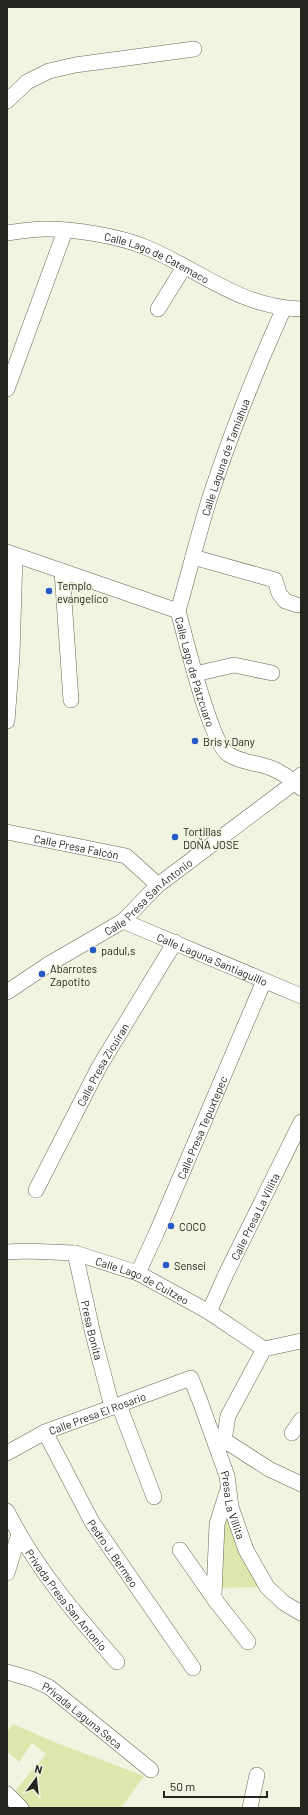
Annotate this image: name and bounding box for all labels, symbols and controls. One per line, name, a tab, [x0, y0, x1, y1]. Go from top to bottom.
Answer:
street label: Calle Lago de Catemaco	[103, 229, 212, 285]
street label: Calle Laguna de Tamiahua	[198, 396, 252, 517]
place label: Templo evangelico	[57, 579, 108, 605]
marker: Templo evangelico	[44, 586, 54, 596]
street label: Calle Lago de Pátzcuaro	[173, 615, 218, 728]
place label: Bris y Dany	[203, 735, 255, 748]
marker: Bris y Dany	[190, 736, 200, 746]
place label: Tortillas DOÑA JOSE	[183, 825, 239, 851]
street label: Calle Presa Falcón	[33, 831, 120, 861]
marker: Tortillas DOÑA JOSE	[170, 832, 180, 842]
street label: Calle Presa San Antonio	[101, 855, 195, 937]
street label: Calle Laguna Santiaguillo	[155, 930, 270, 988]
place label: padul,s	[101, 944, 135, 957]
marker: padul,s	[88, 945, 98, 955]
place label: Abarrotes Zapotito	[50, 962, 97, 988]
marker: Abarrotes Zapotito	[37, 969, 47, 979]
street label: Calle Presa Zicuiran	[74, 1020, 131, 1108]
street label: Calle Presa Tepuxtepec	[174, 1074, 229, 1181]
street label: Calle Presa La Villita	[227, 1171, 281, 1262]
place label: COCO	[179, 1220, 206, 1233]
marker: COCO	[166, 1221, 176, 1231]
street label: Calle Lago de Cuitzeo	[94, 1253, 192, 1306]
place label: Sensei	[174, 1259, 206, 1272]
marker: Sensei	[161, 1260, 171, 1270]
street label: Presa Bonita	[79, 1299, 106, 1361]
street label: Calle Presa El Rosario	[47, 1389, 147, 1437]
street label: Presa La Villita	[219, 1469, 248, 1541]
street label: Pedro J. Bermeo	[85, 1516, 141, 1589]
street label: Privada Presa San Antonio	[24, 1546, 110, 1653]
street label: Privada Laguna Seca	[41, 1679, 125, 1751]
north arrow	[16, 1759, 56, 1799]
text: N	[33, 1762, 44, 1776]
scale bar	[164, 1773, 267, 1799]
text: 50 m	[170, 1779, 195, 1793]

